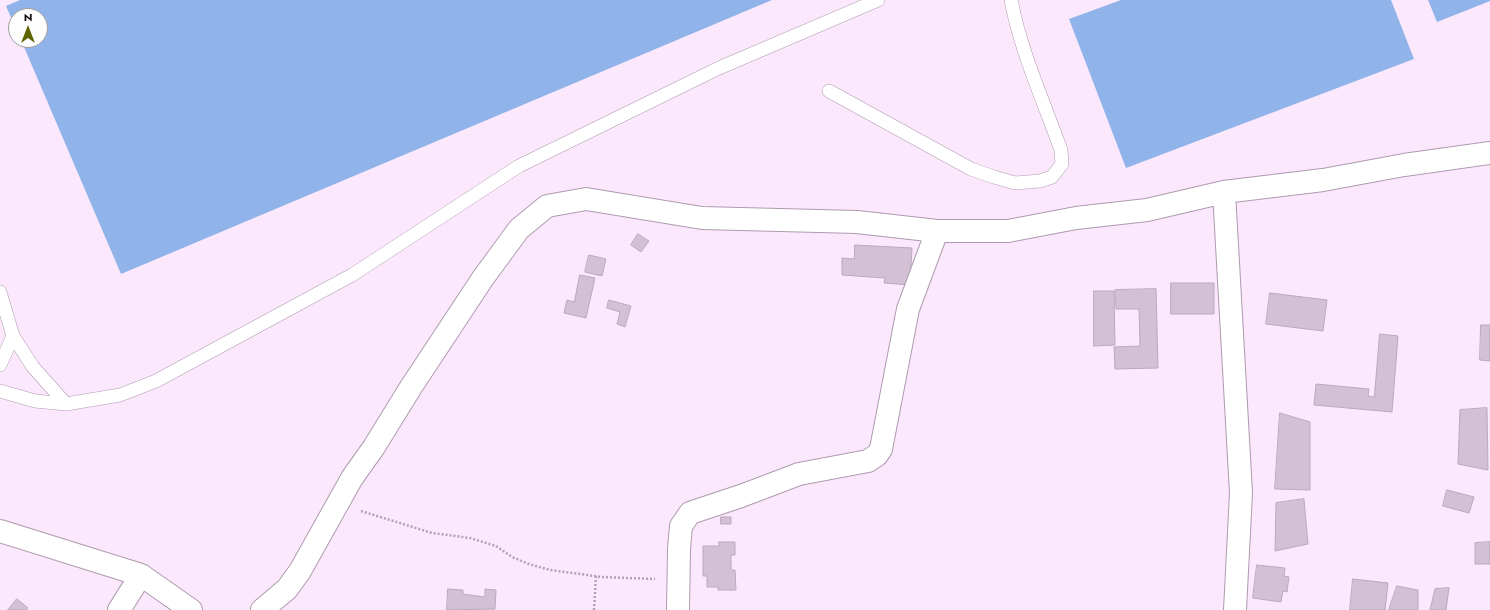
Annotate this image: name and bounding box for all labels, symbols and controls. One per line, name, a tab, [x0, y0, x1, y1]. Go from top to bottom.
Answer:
north arrow	[8, 8, 48, 48]
text: N	[24, 9, 32, 25]

